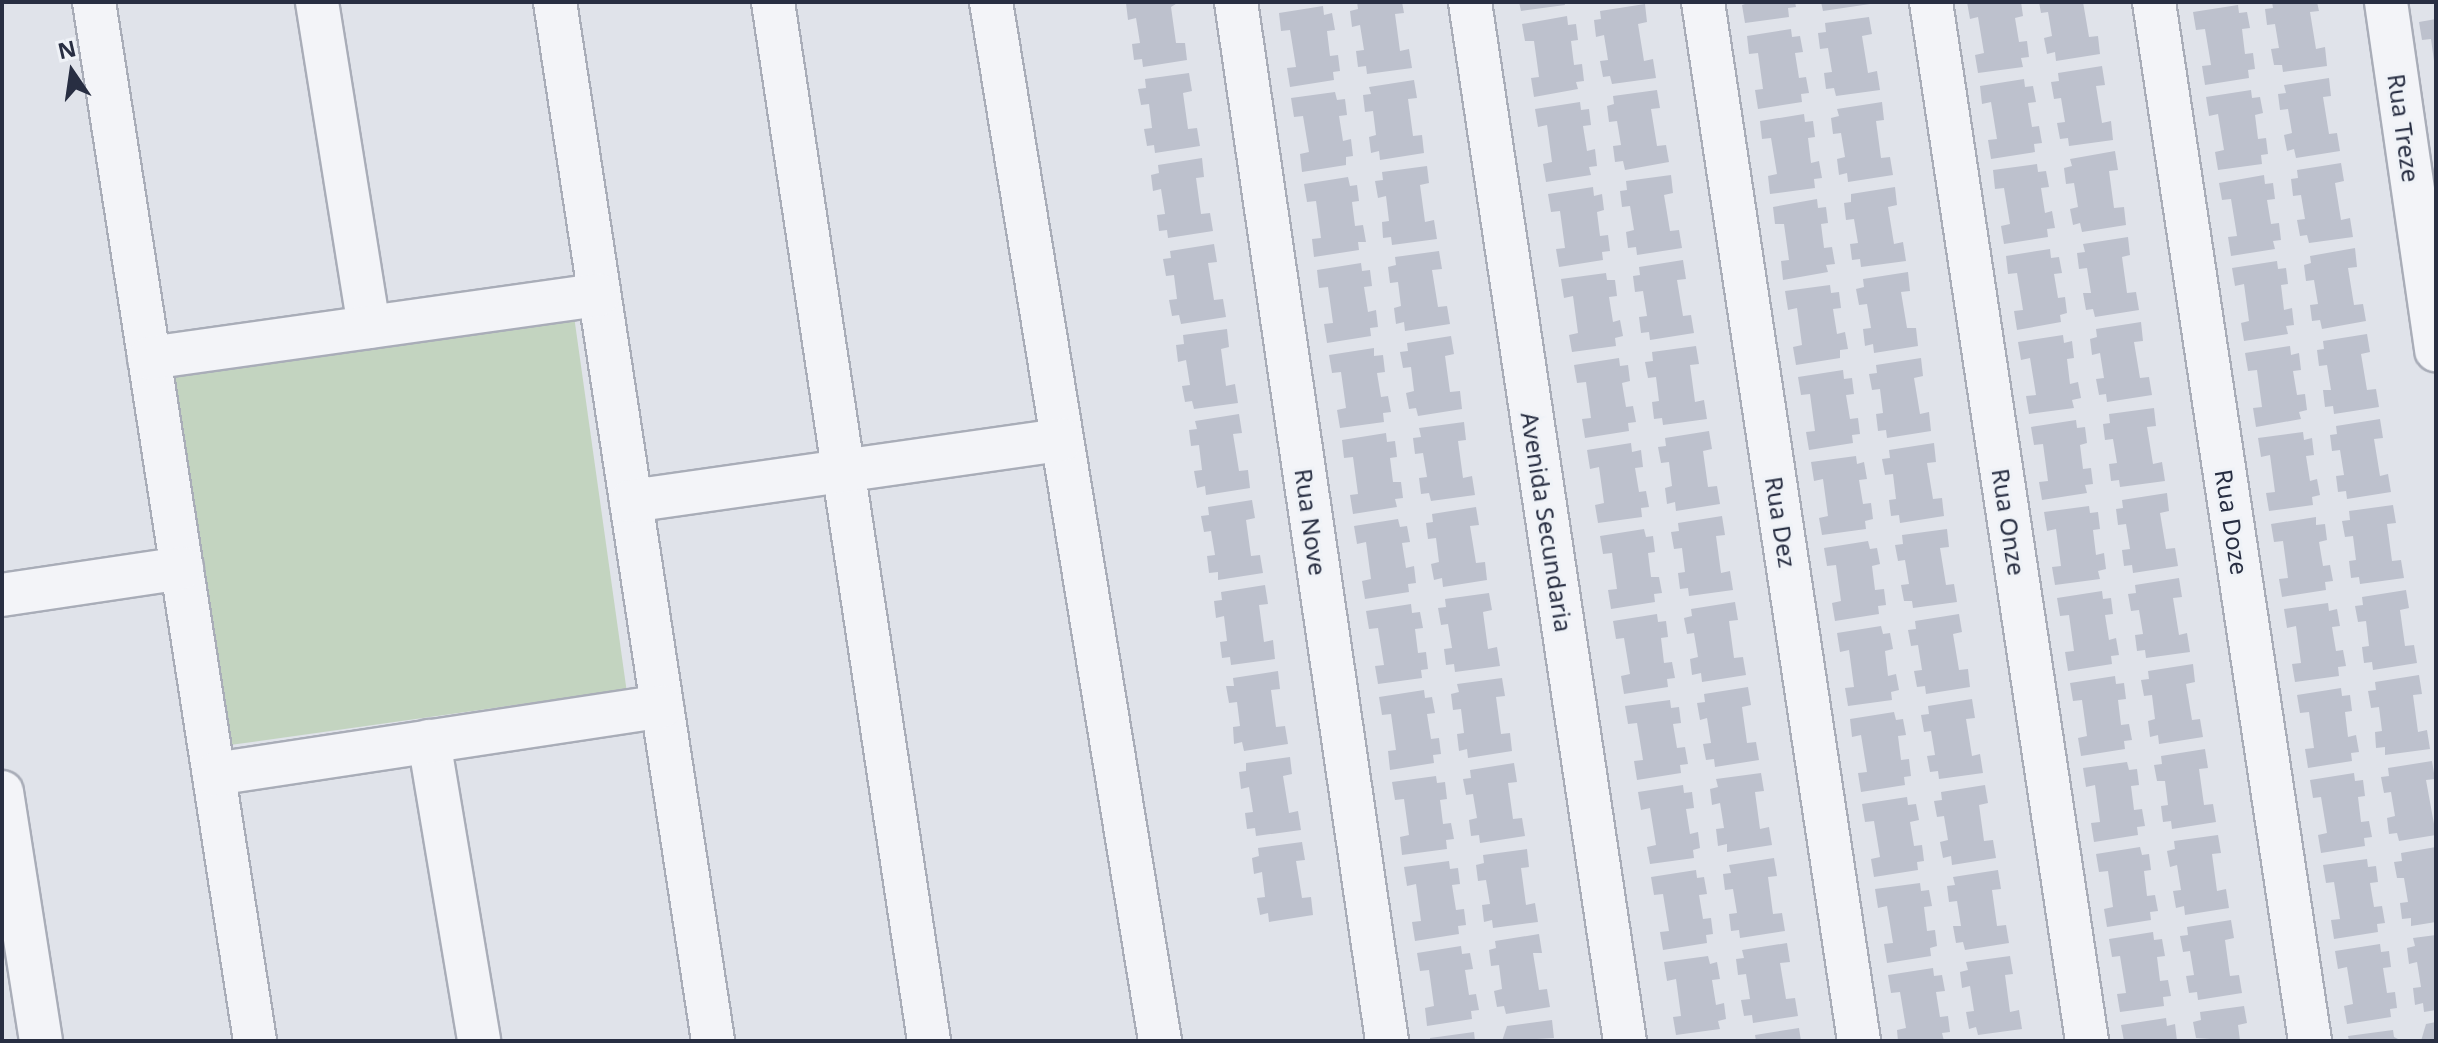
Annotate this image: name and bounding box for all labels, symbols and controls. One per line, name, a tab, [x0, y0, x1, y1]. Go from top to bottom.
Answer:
north arrow	[32, 32, 112, 112]
text: N	[55, 32, 79, 65]
street label: Rua Treze	[2382, 72, 2426, 184]
street label: Avenida Secundaria	[1515, 410, 1579, 634]
street label: Rua Onze	[1986, 466, 2032, 578]
street label: Rua Nove	[1289, 467, 1333, 577]
street label: Rua Doze	[2209, 467, 2255, 577]
street label: Rua Dez	[1760, 475, 1802, 569]

